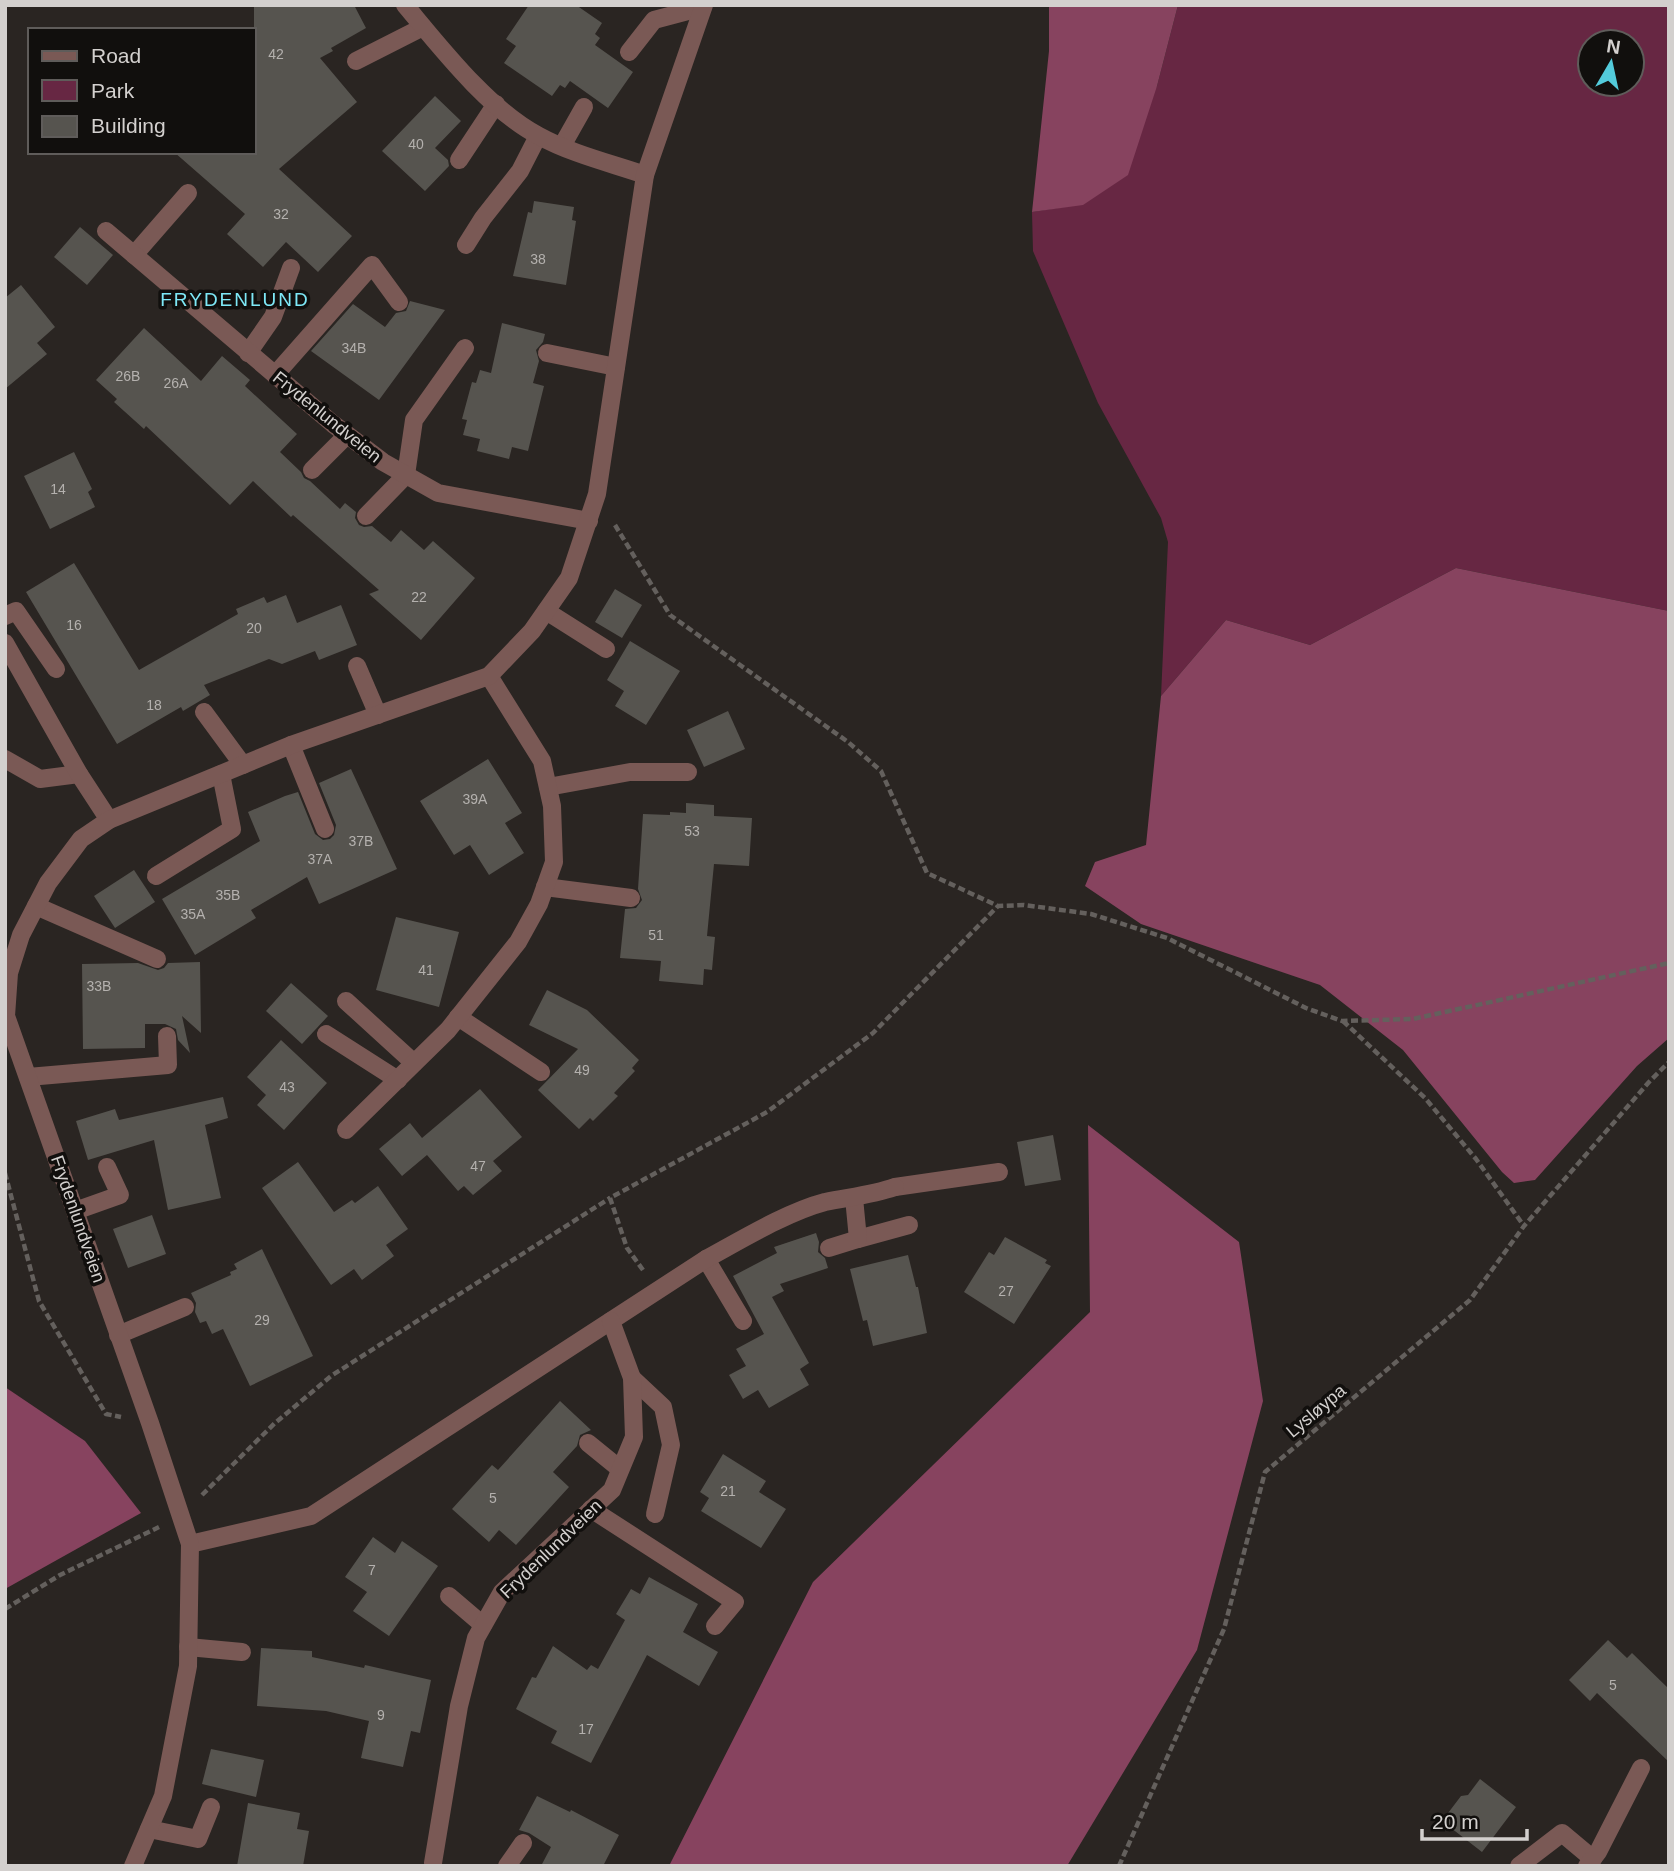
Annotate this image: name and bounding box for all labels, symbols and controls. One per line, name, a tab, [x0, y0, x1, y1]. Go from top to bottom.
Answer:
legend	[28, 28, 256, 154]
north arrow	[1576, 28, 1646, 98]
text: N	[1605, 35, 1622, 58]
text: Road	[91, 44, 141, 67]
house number: 42	[268, 46, 284, 62]
text: Park	[91, 79, 135, 102]
text: Building	[91, 114, 166, 137]
house number: 40	[408, 136, 424, 152]
house number: 32	[273, 206, 289, 222]
house number: 38	[530, 251, 546, 267]
district label: FRYDENLUND	[160, 289, 310, 310]
house number: 34B	[342, 340, 366, 356]
street label: Frydenlundveien	[269, 367, 385, 467]
house number: 26B	[116, 368, 140, 384]
house number: 26A	[164, 375, 189, 391]
house number: 14	[50, 481, 66, 497]
house number: 22	[411, 589, 427, 605]
house number: 16	[66, 617, 82, 633]
house number: 20	[246, 620, 262, 636]
house number: 18	[146, 697, 162, 713]
house number: 39A	[463, 791, 488, 807]
house number: 53	[684, 823, 700, 839]
house number: 37B	[349, 833, 373, 849]
house number: 37A	[308, 851, 333, 867]
house number: 35B	[216, 887, 240, 903]
house number: 35A	[181, 906, 206, 922]
house number: 51	[648, 927, 664, 943]
house number: 41	[418, 962, 434, 978]
house number: 33B	[87, 978, 111, 994]
house number: 49	[574, 1062, 590, 1078]
house number: 43	[279, 1079, 295, 1095]
street label: Frydenlundveien	[47, 1153, 109, 1285]
house number: 47	[470, 1158, 486, 1174]
house number: 27	[998, 1283, 1014, 1299]
house number: 29	[254, 1312, 270, 1328]
street label: Lysløypa	[1282, 1380, 1351, 1442]
house number: 21	[720, 1483, 736, 1499]
house number: 5	[489, 1490, 497, 1506]
street label: Frydenlundveien	[496, 1496, 606, 1602]
house number: 7	[368, 1562, 376, 1578]
house number: 5	[1609, 1677, 1617, 1693]
house number: 9	[377, 1707, 385, 1723]
house number: 17	[578, 1721, 594, 1737]
scale bar	[1422, 1798, 1527, 1842]
text: 20 m	[1432, 1810, 1479, 1833]

